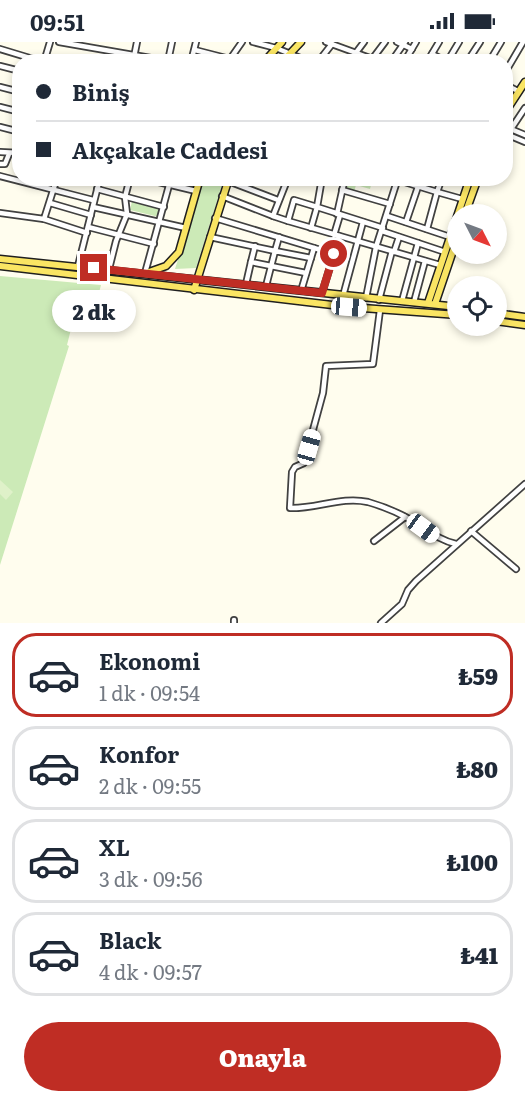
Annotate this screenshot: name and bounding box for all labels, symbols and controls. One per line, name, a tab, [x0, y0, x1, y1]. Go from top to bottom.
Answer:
text: 09:51	[30, 5, 85, 38]
text: Biniş	[72, 75, 130, 108]
text: Akçakale Caddesi	[72, 133, 268, 166]
north arrow	[447, 204, 507, 264]
map controls	[447, 204, 507, 336]
route start	[320, 240, 347, 267]
route end	[80, 254, 107, 281]
button: locate	[447, 276, 507, 336]
callout: 2 dk	[52, 289, 136, 331]
text: 2 dk	[73, 296, 115, 326]
car	[330, 296, 368, 318]
car	[295, 427, 323, 467]
car	[403, 510, 443, 546]
text: Ekonomi	[99, 644, 200, 677]
icon: car	[27, 648, 81, 702]
text: ₺59	[458, 659, 498, 692]
text: 1 dk · 09:54	[99, 677, 200, 707]
text: Konfor	[99, 737, 179, 770]
icon: car	[27, 741, 81, 795]
text: ₺80	[456, 752, 498, 785]
text: 2 dk · 09:55	[99, 770, 201, 800]
text: XL	[99, 830, 130, 863]
icon: car	[27, 834, 81, 888]
text: ₺100	[446, 845, 498, 878]
text: 3 dk · 09:56	[99, 863, 203, 893]
text: Black	[99, 923, 161, 956]
icon: car	[27, 927, 81, 981]
text: ₺41	[460, 938, 498, 971]
text: 4 dk · 09:57	[99, 956, 202, 986]
button: Onayla	[24, 1022, 501, 1091]

